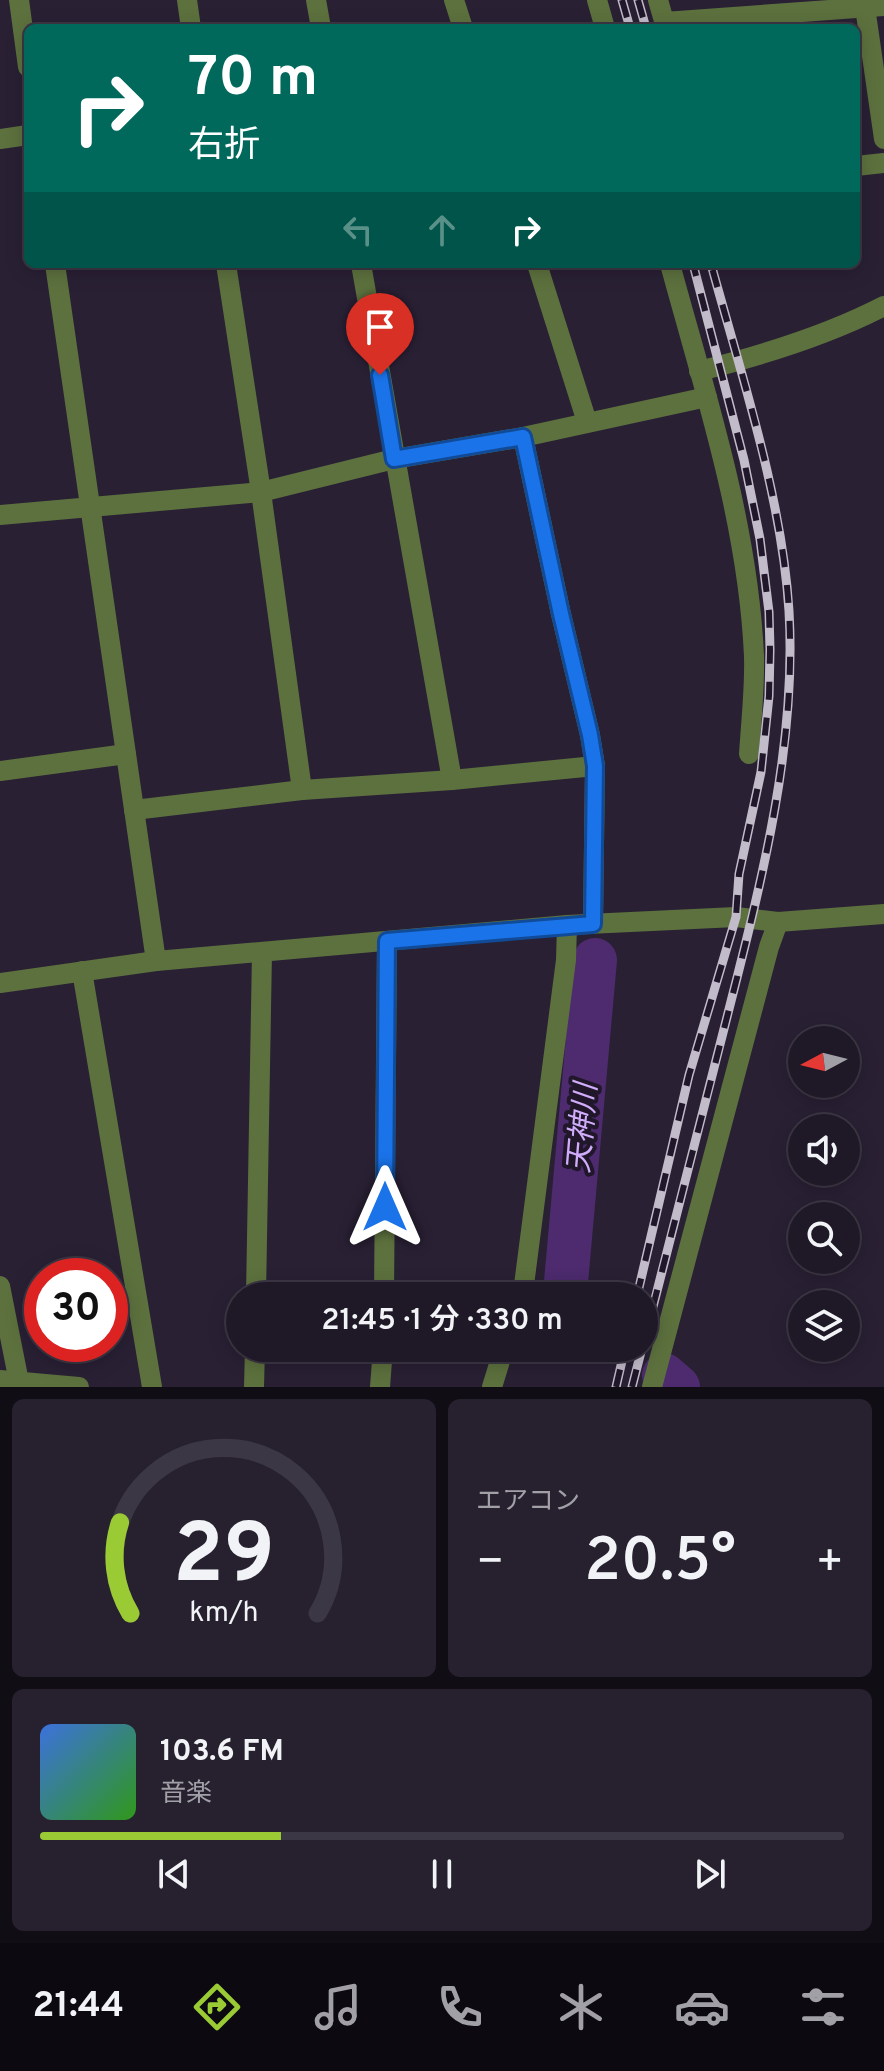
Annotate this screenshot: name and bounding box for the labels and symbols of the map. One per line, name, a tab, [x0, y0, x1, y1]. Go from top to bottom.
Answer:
pin	[346, 293, 414, 375]
north arrow	[788, 1026, 860, 1098]
water label: 天神川	[562, 1079, 607, 1175]
position arrow	[343, 1165, 427, 1249]
speed limit sign: 30	[24, 1258, 128, 1362]

